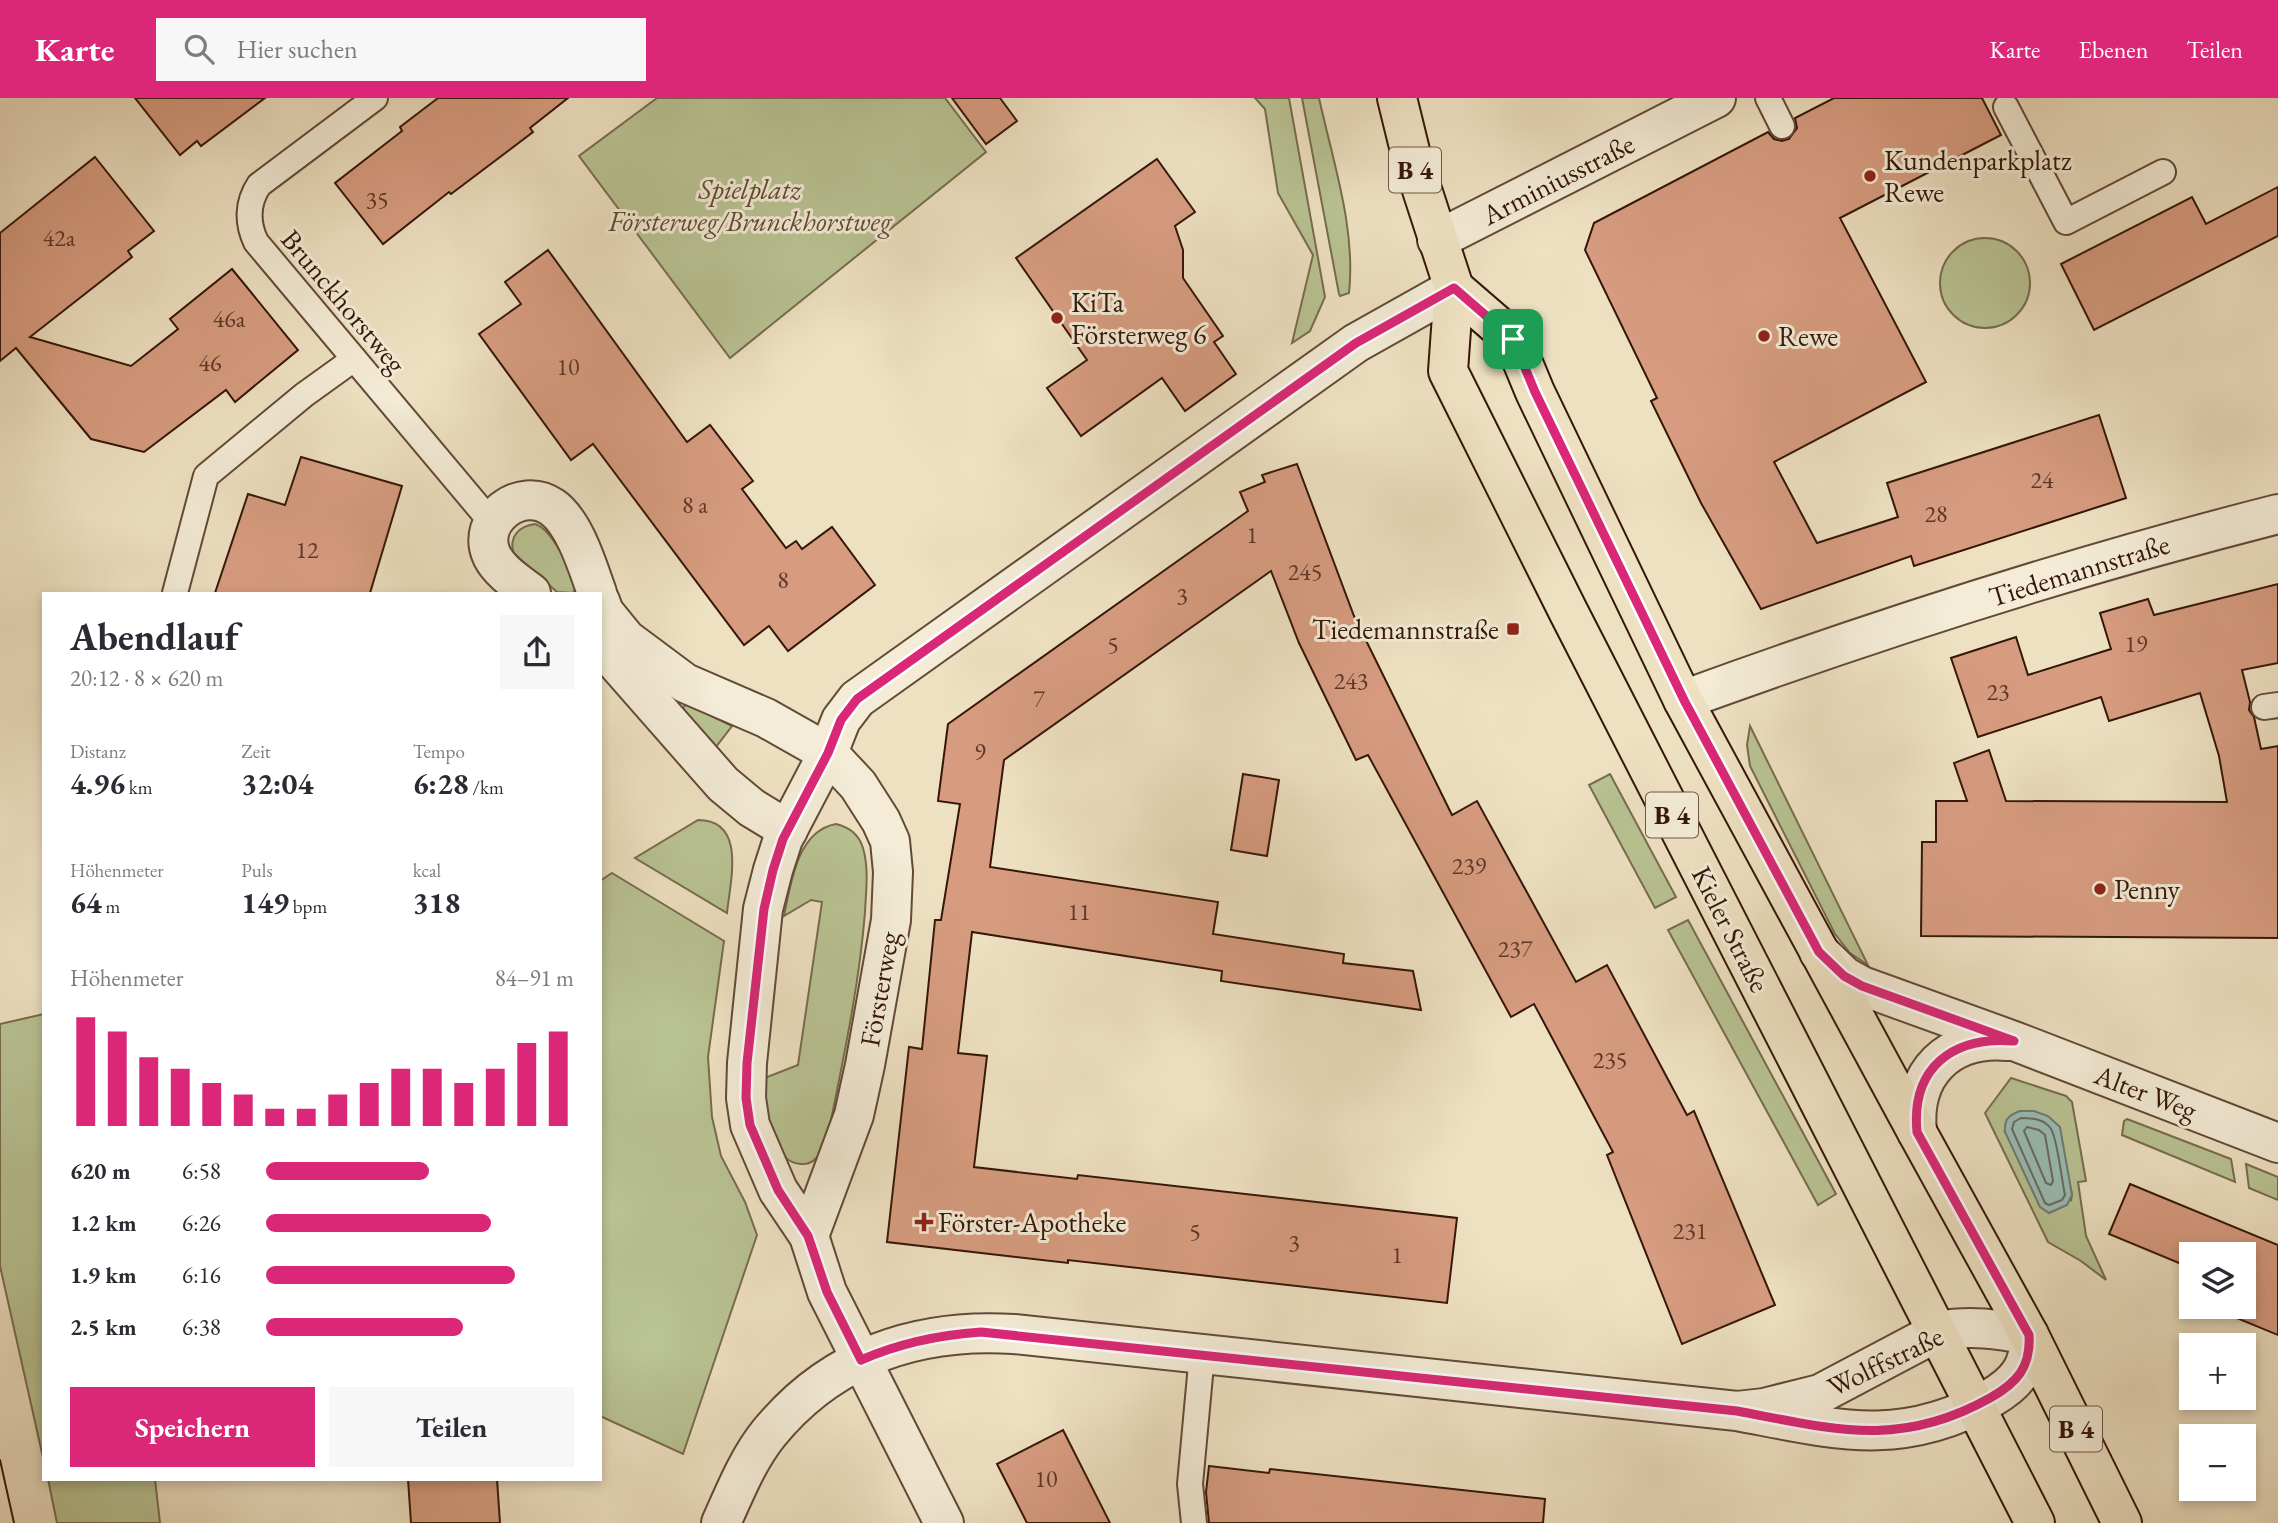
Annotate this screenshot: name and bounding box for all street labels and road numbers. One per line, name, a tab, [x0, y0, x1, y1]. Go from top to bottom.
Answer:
street label: Arminiusstraße	[1475, 125, 1640, 233]
road number: B 4	[1389, 148, 1441, 192]
street label: Brunckhorstweg	[273, 222, 415, 381]
street label: Tiedemannstraße	[1984, 525, 2174, 615]
road number: B 4	[1646, 792, 1698, 838]
street label: Kieler Straße	[1684, 860, 1778, 998]
street label: Försterweg	[851, 928, 907, 1049]
street label: Alter Weg	[2089, 1056, 2203, 1128]
street label: Wolffstraße	[1821, 1318, 1949, 1404]
road number: B 4	[2050, 1406, 2102, 1452]

